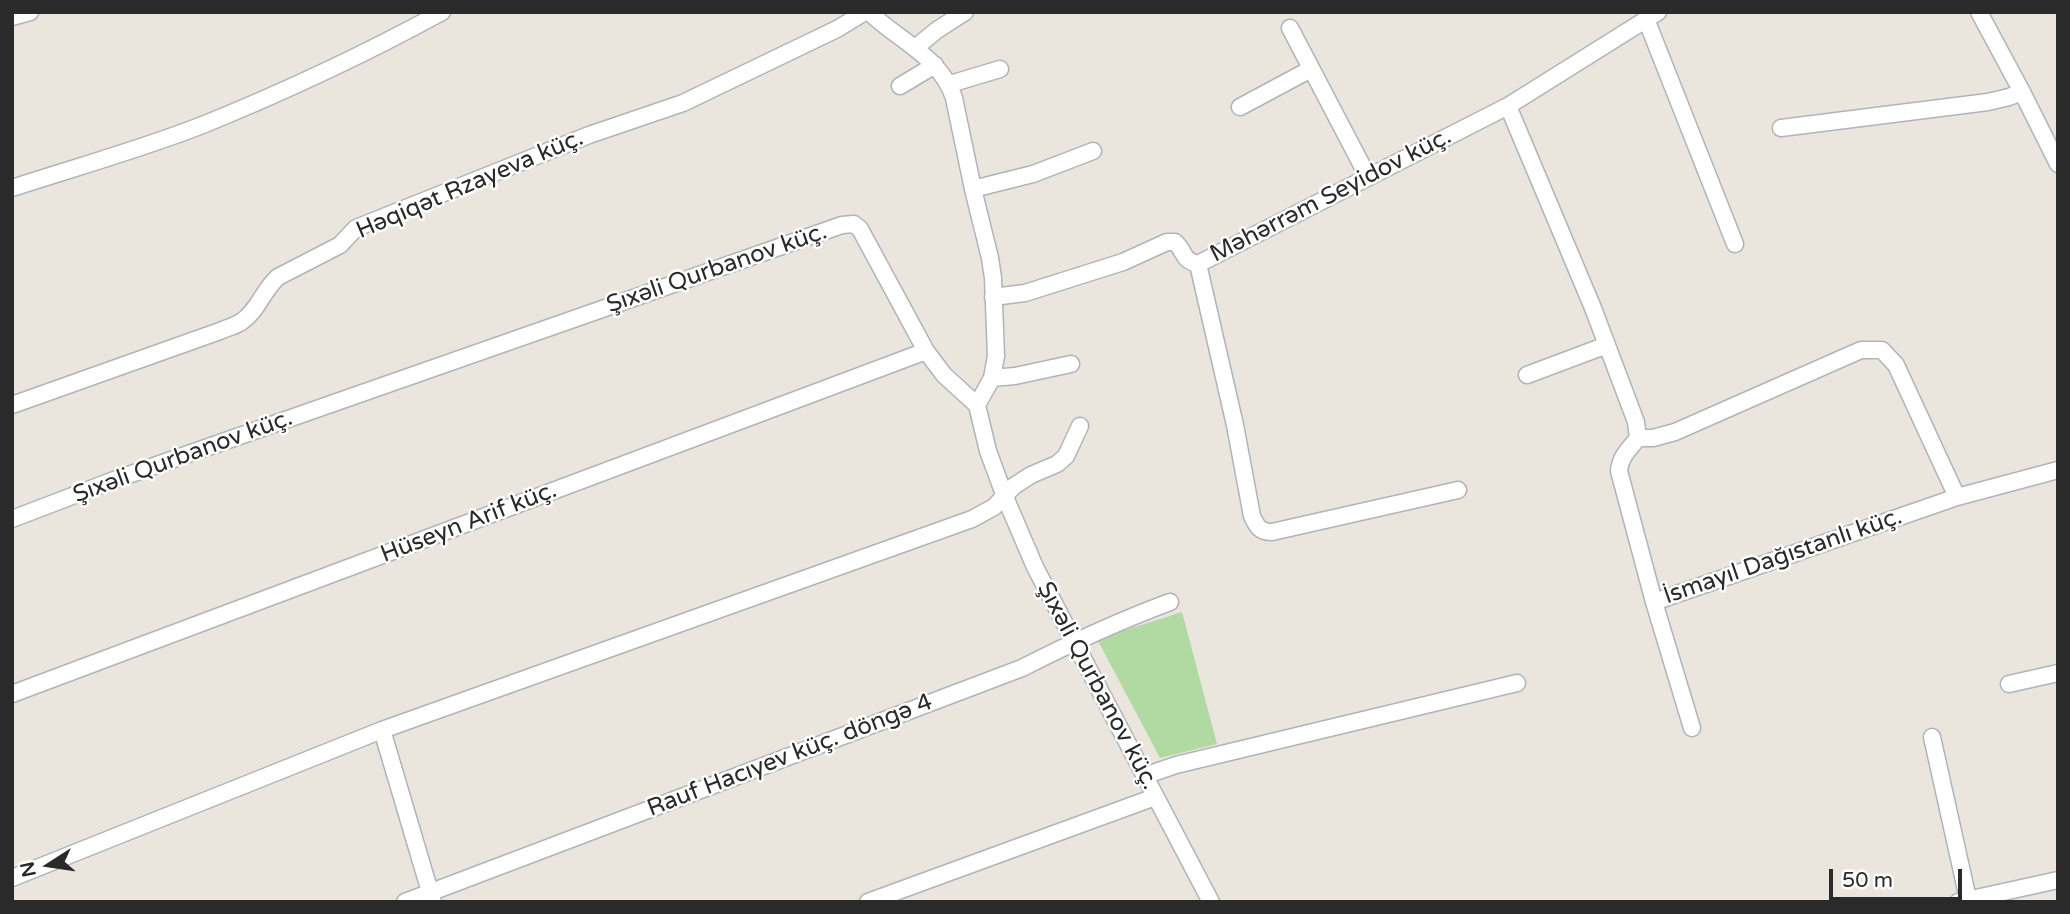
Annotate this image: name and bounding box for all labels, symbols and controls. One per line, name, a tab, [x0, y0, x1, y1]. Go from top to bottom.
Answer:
street label: Məhərrəm Seyidov küç.	[1206, 123, 1456, 269]
street label: Həqiqət Rzayeva küç.	[352, 124, 588, 246]
street label: Şıxəli Qurbanov küç.	[603, 218, 831, 320]
street label: Şıxəli Qurbanov küç.	[69, 404, 297, 510]
street label: Hüseyn Arif küç.	[377, 476, 561, 570]
street label: İsmayıl Dağıstanlı küç.	[1660, 503, 1906, 611]
street label: Şıxəli Qurbanov küç.	[1030, 577, 1164, 795]
street label: Rauf Hacıyev küç. döngə 4	[643, 688, 937, 824]
north arrow	[14, 830, 84, 900]
scale bar	[1832, 855, 1965, 899]
text: N	[16, 860, 41, 879]
text: 50 m	[1842, 868, 1893, 893]

